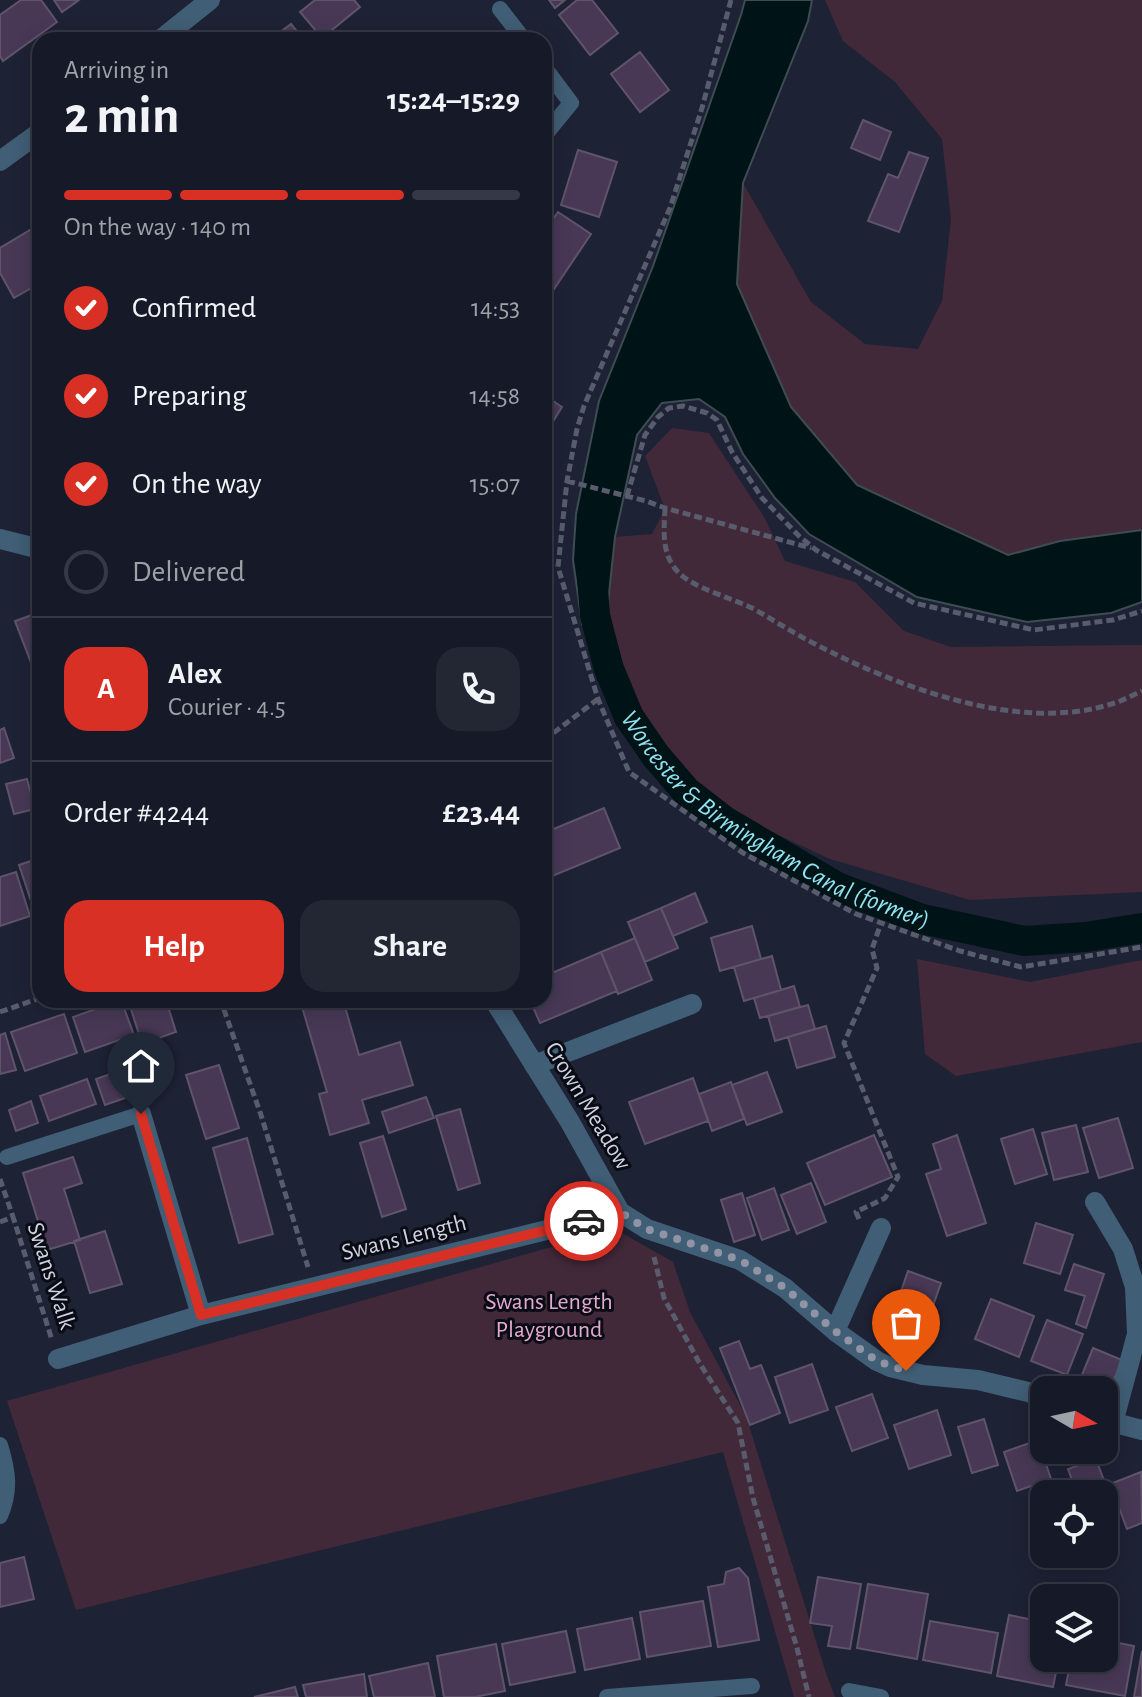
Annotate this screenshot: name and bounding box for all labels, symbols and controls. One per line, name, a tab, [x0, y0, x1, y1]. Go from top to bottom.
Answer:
text: Arriving in	[64, 57, 169, 83]
text: 15:24–15:29	[387, 85, 520, 115]
text: 2 min	[64, 90, 179, 142]
text: On the way · 140 m	[64, 214, 251, 240]
icon: check	[64, 286, 108, 330]
text: Confirmed	[132, 293, 256, 323]
text: 14:53	[471, 295, 520, 321]
icon: check	[64, 374, 108, 418]
text: Preparing	[132, 381, 247, 411]
text: 14:58	[469, 383, 520, 409]
icon: check	[64, 462, 108, 506]
text: On the way	[132, 469, 261, 499]
text: 15:07	[470, 471, 520, 497]
text: Delivered	[132, 557, 245, 587]
button: phone	[436, 647, 520, 731]
text: Alex	[168, 659, 222, 689]
text: A	[97, 674, 115, 704]
text: Courier · 4.5	[168, 694, 286, 720]
water label: Worcester & Birmingham Canal (former)	[616, 706, 932, 933]
text: Order #4244	[64, 798, 209, 828]
text: £23.44	[443, 798, 520, 828]
button: Help	[64, 900, 284, 992]
button: Share	[300, 900, 520, 992]
pin	[107, 1032, 175, 1114]
street label: Crown Meadow	[541, 1038, 635, 1174]
icon: home	[119, 1044, 163, 1088]
courier	[544, 1181, 624, 1261]
icon: car	[562, 1199, 606, 1243]
street label: Swans Length	[339, 1211, 469, 1265]
street label: Swans Walk	[22, 1220, 80, 1332]
pin	[872, 1289, 940, 1371]
park label: Swans Length Playground	[485, 1290, 613, 1342]
icon: bag	[884, 1301, 928, 1345]
north arrow	[1030, 1376, 1118, 1464]
map controls	[1030, 1376, 1118, 1672]
button: locate	[1030, 1480, 1118, 1568]
button: layers	[1030, 1584, 1118, 1672]

